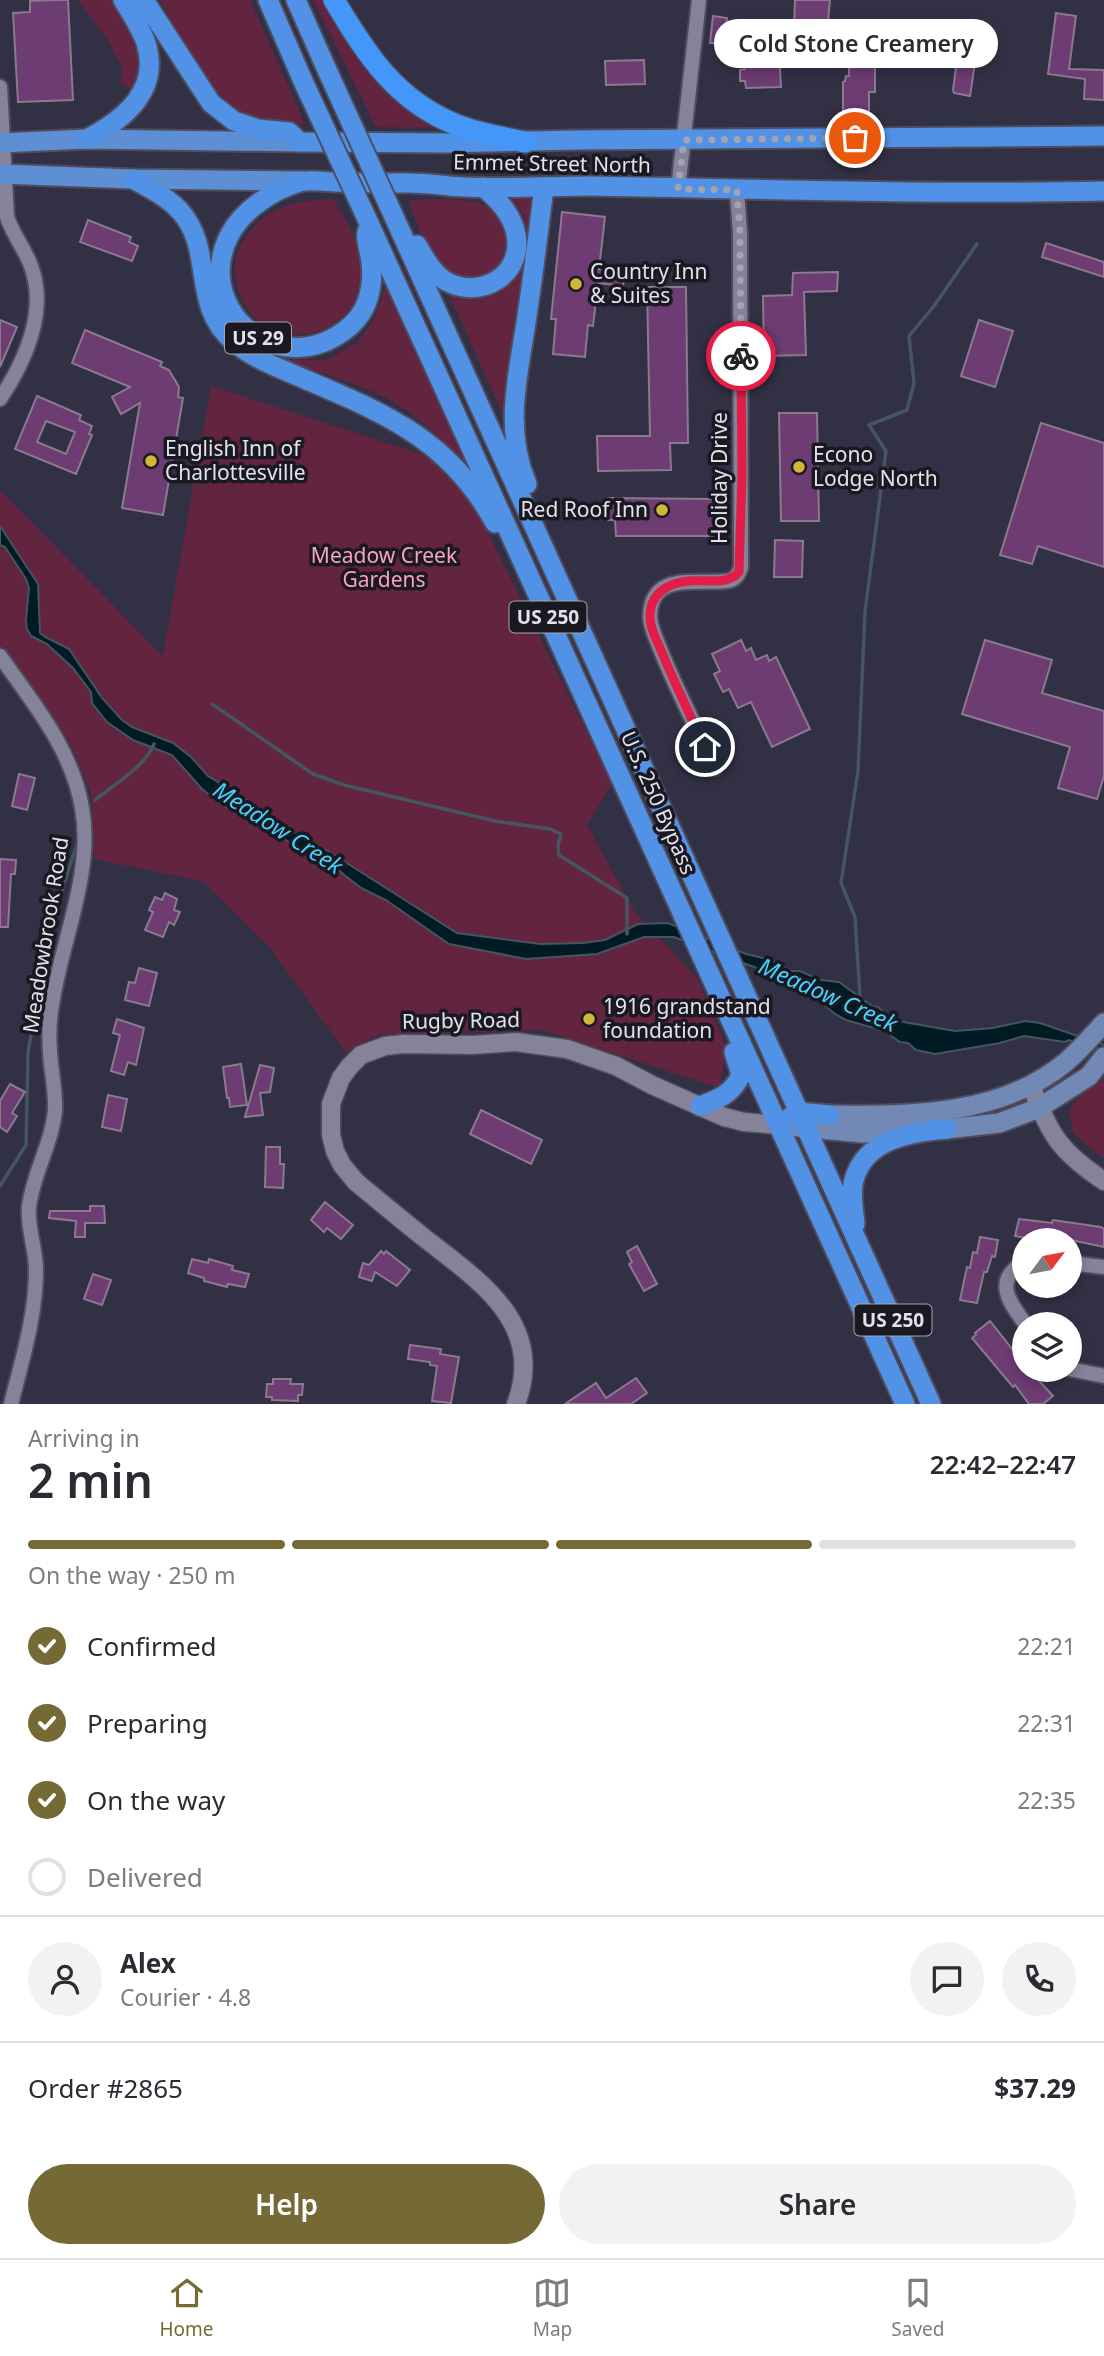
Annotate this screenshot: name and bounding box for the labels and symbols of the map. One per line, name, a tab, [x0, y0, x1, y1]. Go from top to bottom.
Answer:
callout: Cold Stone Creamery	[713, 19, 997, 68]
pin	[825, 108, 885, 168]
street label: Emmet Street North	[453, 147, 651, 179]
place label: Country Inn & Suites	[590, 257, 707, 309]
marker: Country Inn & Suites	[568, 276, 584, 292]
courier	[706, 321, 776, 391]
road number: US 29	[225, 322, 291, 354]
street label: Holiday Drive	[705, 412, 733, 544]
place label: English Inn of Charlottesville	[165, 434, 306, 486]
place label: Econo Lodge North	[813, 440, 938, 492]
marker: English Inn of Charlottesville	[143, 453, 159, 469]
marker: Econo Lodge North	[791, 459, 807, 475]
place label: Red Roof Inn	[520, 495, 648, 523]
marker: Red Roof Inn	[654, 502, 670, 518]
park label: Meadow Creek Gardens	[311, 541, 458, 593]
road number: US 250	[510, 602, 586, 632]
pin	[675, 717, 735, 777]
street label: U.S. 250 Bypass	[615, 727, 703, 879]
water label: Meadow Creek	[207, 773, 351, 882]
street label: Meadowbrook Road	[16, 835, 74, 1035]
water label: Meadow Creek	[754, 949, 904, 1040]
place label: 1916 grandstand foundation	[603, 992, 771, 1044]
street label: Rugby Road	[402, 1005, 520, 1035]
marker: 1916 grandstand foundation	[581, 1011, 597, 1027]
north arrow	[1012, 1228, 1082, 1298]
road number: US 250	[854, 1304, 931, 1336]

